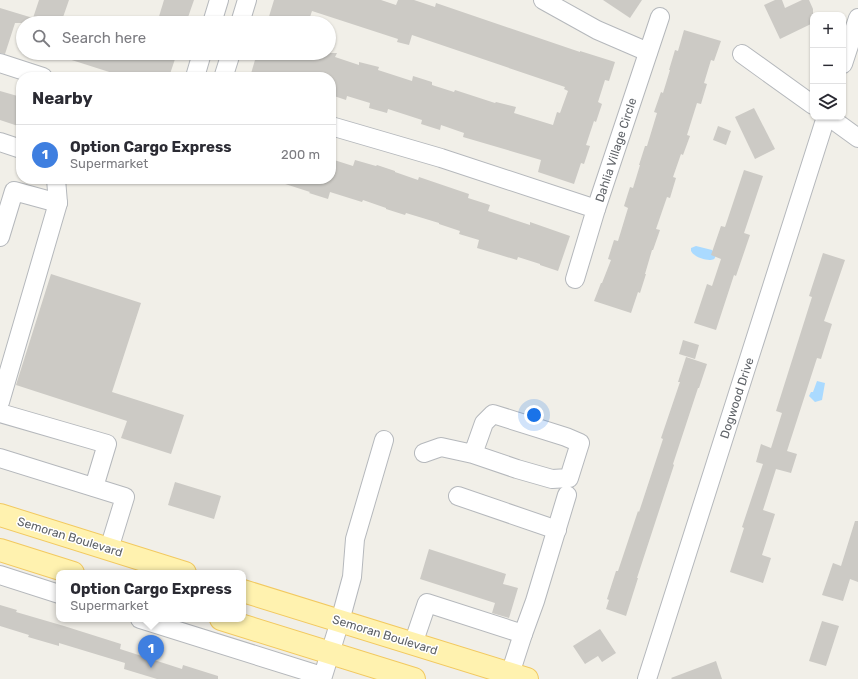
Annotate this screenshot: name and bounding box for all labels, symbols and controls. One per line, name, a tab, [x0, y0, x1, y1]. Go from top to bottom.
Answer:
map controls	[810, 12, 846, 120]
button: +	[810, 12, 846, 48]
search box	[16, 16, 336, 60]
icon: search	[30, 27, 52, 49]
text: Search here	[62, 29, 146, 47]
button: −	[810, 48, 846, 84]
button: layers	[810, 84, 846, 120]
text: Nearby	[32, 88, 93, 108]
street label: Dahlia Village Circle	[593, 96, 640, 204]
text: Option Cargo Express	[70, 138, 232, 156]
text: 1	[42, 147, 48, 162]
text: 200 m	[281, 147, 320, 162]
text: Supermarket	[70, 156, 148, 171]
street label: Dogwood Drive	[717, 355, 757, 440]
your location	[524, 405, 544, 425]
street label: Semoran Boulevard	[16, 514, 124, 560]
popup	[56, 570, 246, 622]
text: Option Cargo Express	[70, 580, 232, 598]
text: Supermarket	[70, 598, 149, 613]
street label: Semoran Boulevard	[331, 612, 439, 658]
pin: 1	[138, 635, 164, 668]

